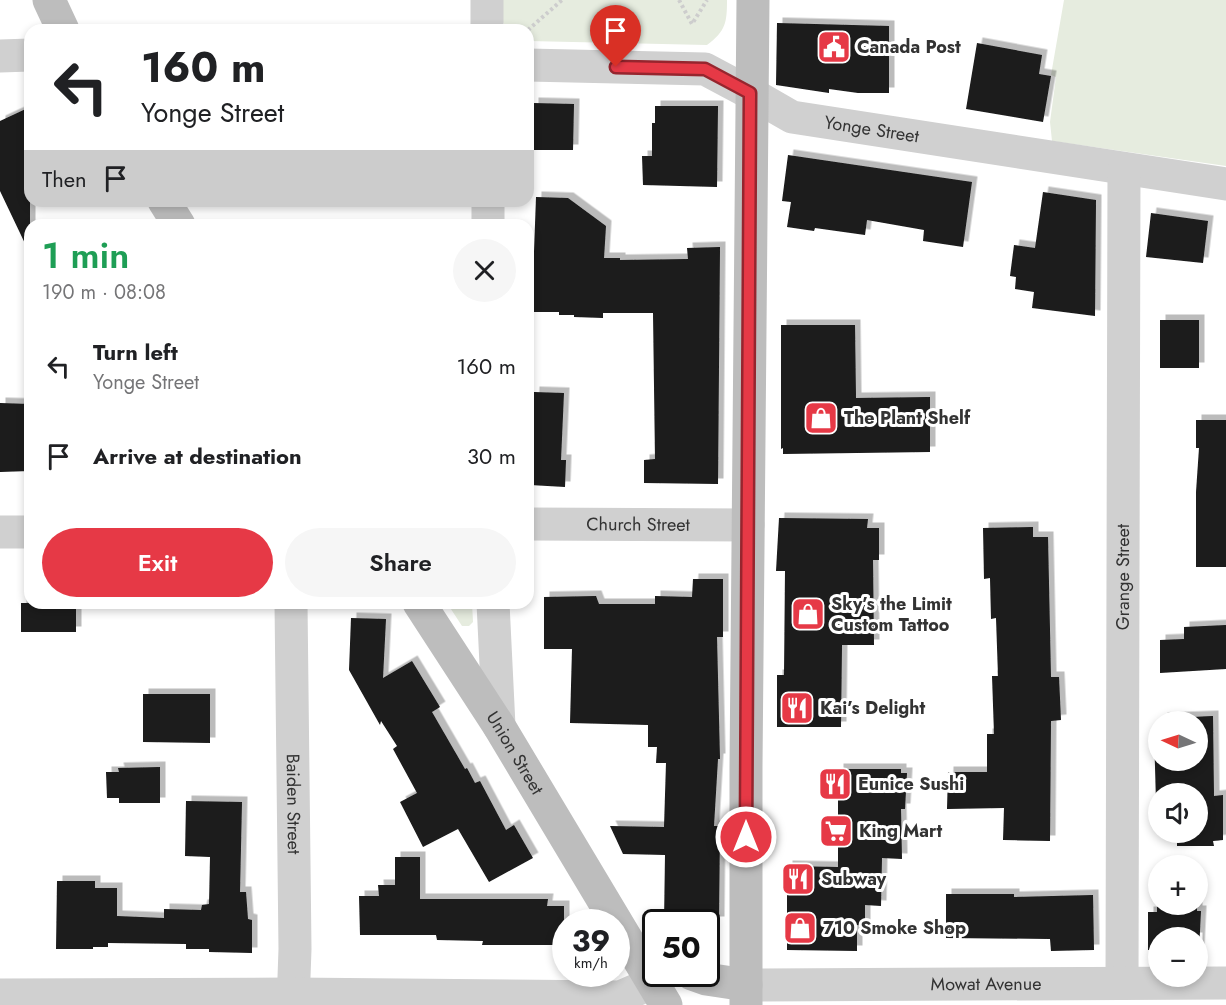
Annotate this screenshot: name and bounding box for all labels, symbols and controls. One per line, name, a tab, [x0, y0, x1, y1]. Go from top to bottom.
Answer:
pin	[590, 5, 641, 67]
icon: arrive	[599, 14, 632, 47]
public building icon: Canada Post	[816, 29, 852, 65]
place label: Canada Post	[857, 34, 961, 60]
text: 160 m	[141, 37, 265, 98]
icon: left	[42, 48, 120, 126]
text: Yonge Street	[141, 93, 284, 132]
street label: Yonge Street	[822, 109, 922, 150]
icon: arrive	[99, 162, 132, 195]
text: Then	[42, 163, 87, 195]
text: 1 min	[42, 229, 129, 281]
button: close	[453, 239, 516, 302]
text: 190 m · 08:08	[42, 278, 166, 307]
text: Turn left	[93, 336, 178, 368]
icon: left	[42, 350, 75, 383]
text: 160 m	[456, 350, 516, 382]
text: Yonge Street	[93, 368, 199, 397]
shop icon: The Plant Shelf	[803, 400, 839, 436]
place label: The Plant Shelf	[844, 405, 971, 431]
icon: arrive	[42, 440, 75, 473]
text: Arrive at destination	[93, 440, 302, 472]
text: 30 m	[467, 440, 516, 472]
street label: Church Street	[586, 511, 691, 538]
street label: Grange Street	[1110, 523, 1136, 630]
button: Exit	[42, 528, 273, 597]
button: Share	[285, 528, 516, 597]
place label: Sky’s the Limit Custom Tattoo	[831, 591, 952, 638]
shop icon: Sky’s the Limit Custom Tattoo	[790, 596, 826, 632]
restaurant icon: Kai’s Delight	[779, 690, 815, 726]
place label: Kai’s Delight	[820, 695, 926, 721]
street label: Union Street	[480, 706, 550, 800]
north arrow	[1148, 711, 1208, 771]
map controls	[1148, 711, 1208, 987]
street label: Baiden Street	[280, 753, 307, 855]
restaurant icon: Eunice Sushi	[817, 766, 853, 802]
place label: Eunice Sushi	[858, 771, 964, 797]
button: sound	[1148, 783, 1208, 843]
position arrow	[714, 805, 778, 869]
supermarket icon: King Mart	[818, 813, 854, 849]
place label: King Mart	[859, 818, 942, 844]
button: +	[1148, 855, 1208, 915]
restaurant icon: Subway	[780, 861, 816, 897]
place label: Subway	[821, 866, 887, 892]
speed limit sign: 50	[642, 909, 720, 987]
shop icon: 710 Smoke Shop	[782, 910, 818, 946]
place label: 710 Smoke Shop	[823, 915, 966, 941]
text: 39	[572, 919, 610, 962]
button: −	[1148, 927, 1208, 987]
text: km/h	[574, 952, 608, 974]
street label: Mowat Avenue	[930, 971, 1042, 997]

